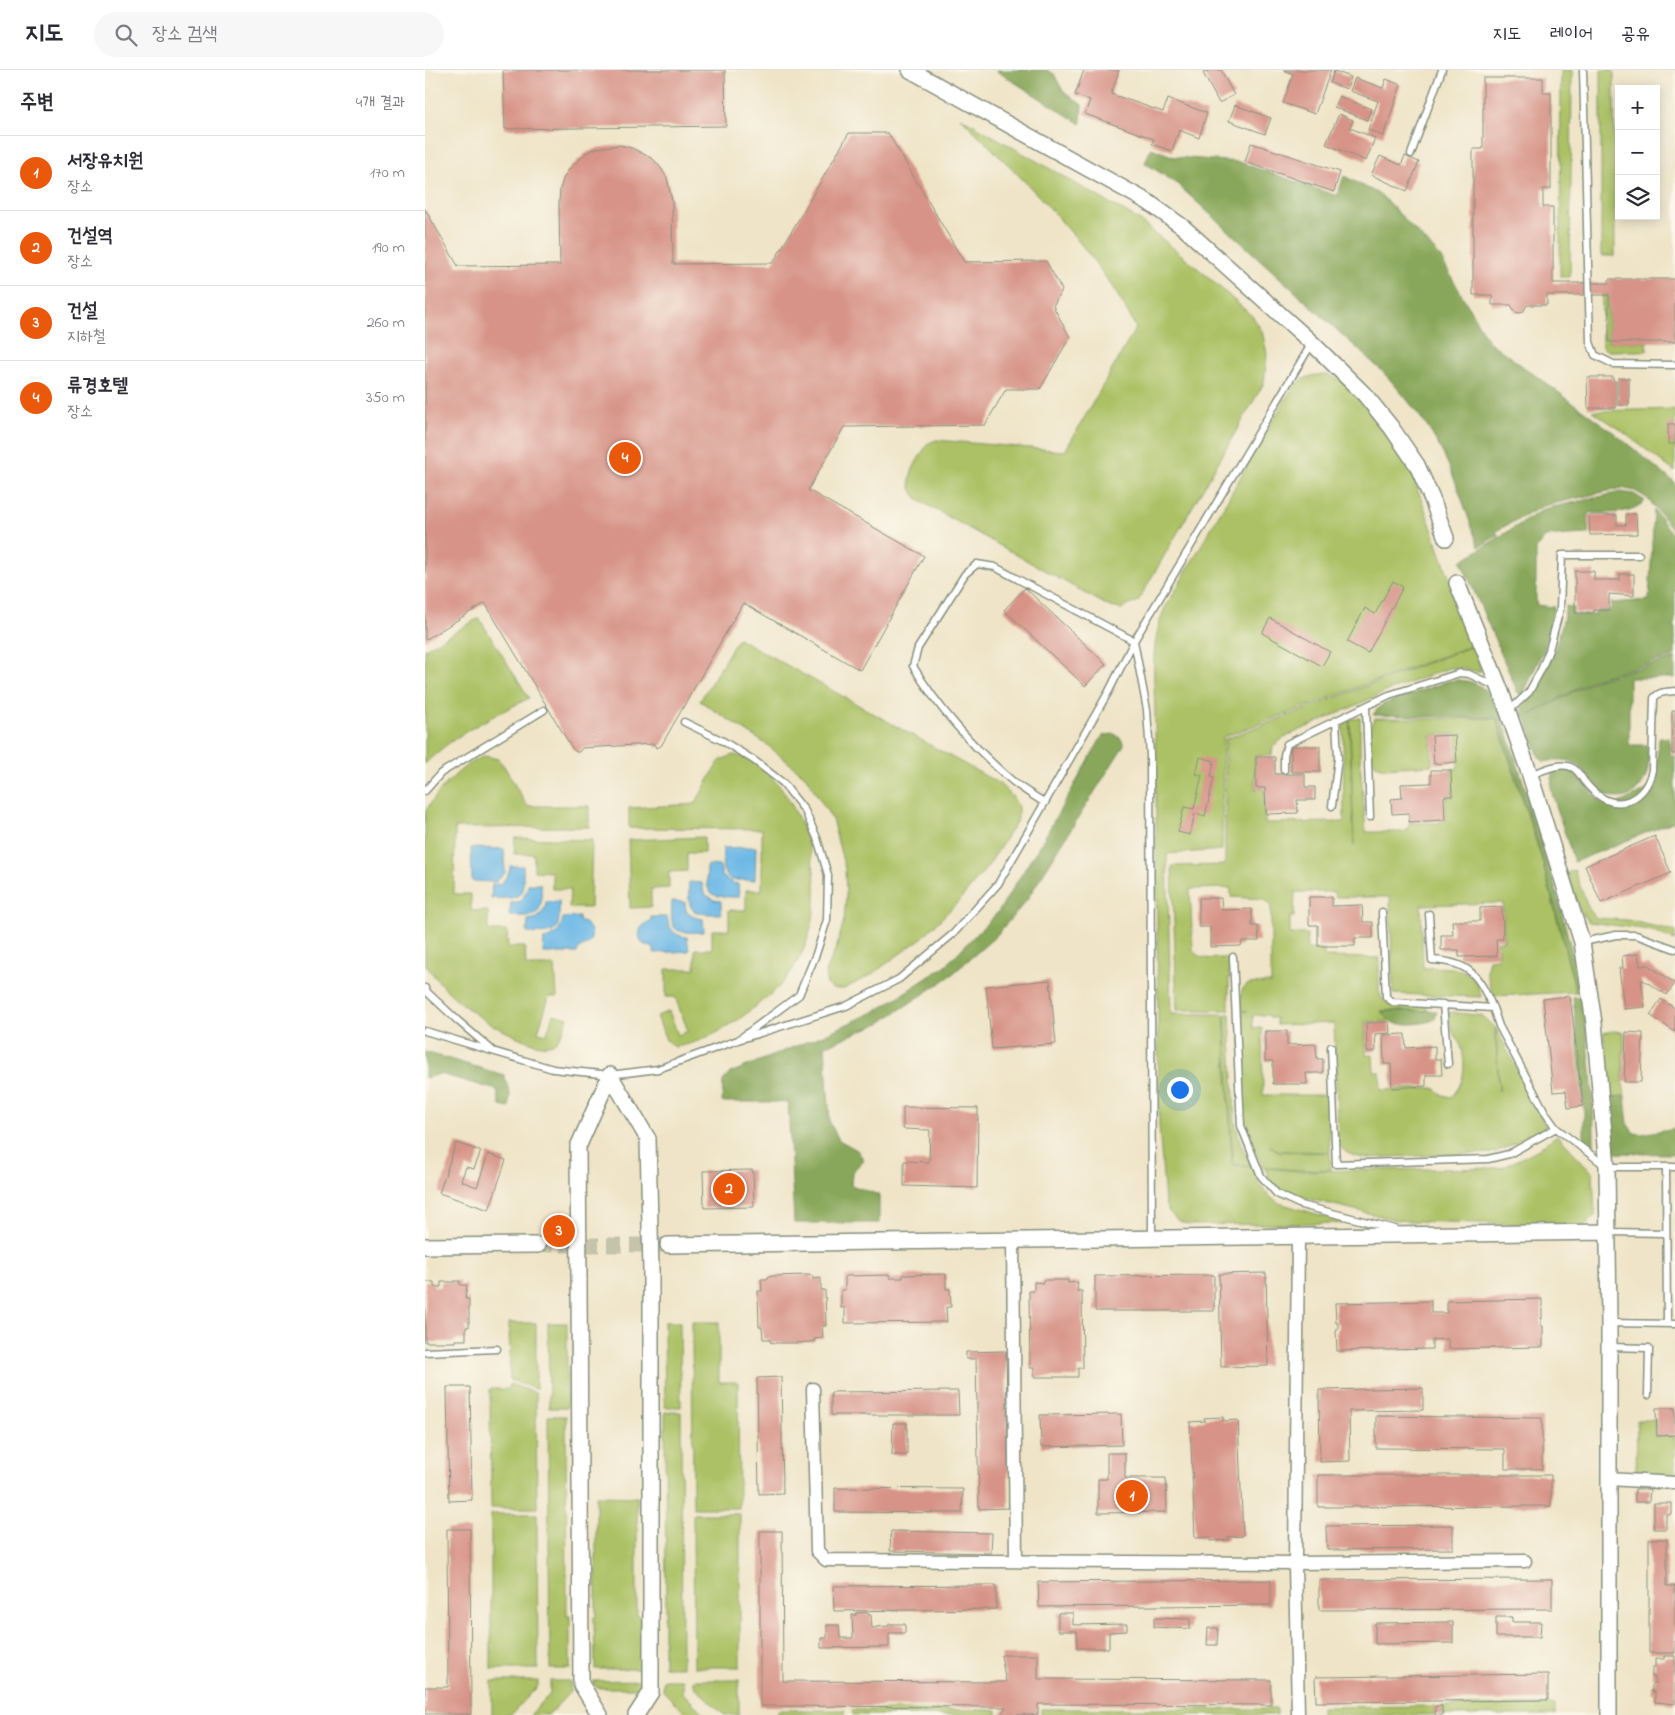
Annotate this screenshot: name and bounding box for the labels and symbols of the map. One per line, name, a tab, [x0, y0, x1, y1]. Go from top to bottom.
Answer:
pin: 4	[609, 439, 641, 477]
your location	[1167, 1077, 1193, 1103]
pin: 2	[713, 1170, 745, 1208]
pin: 3	[543, 1212, 575, 1250]
pin: 1	[1116, 1477, 1148, 1515]

